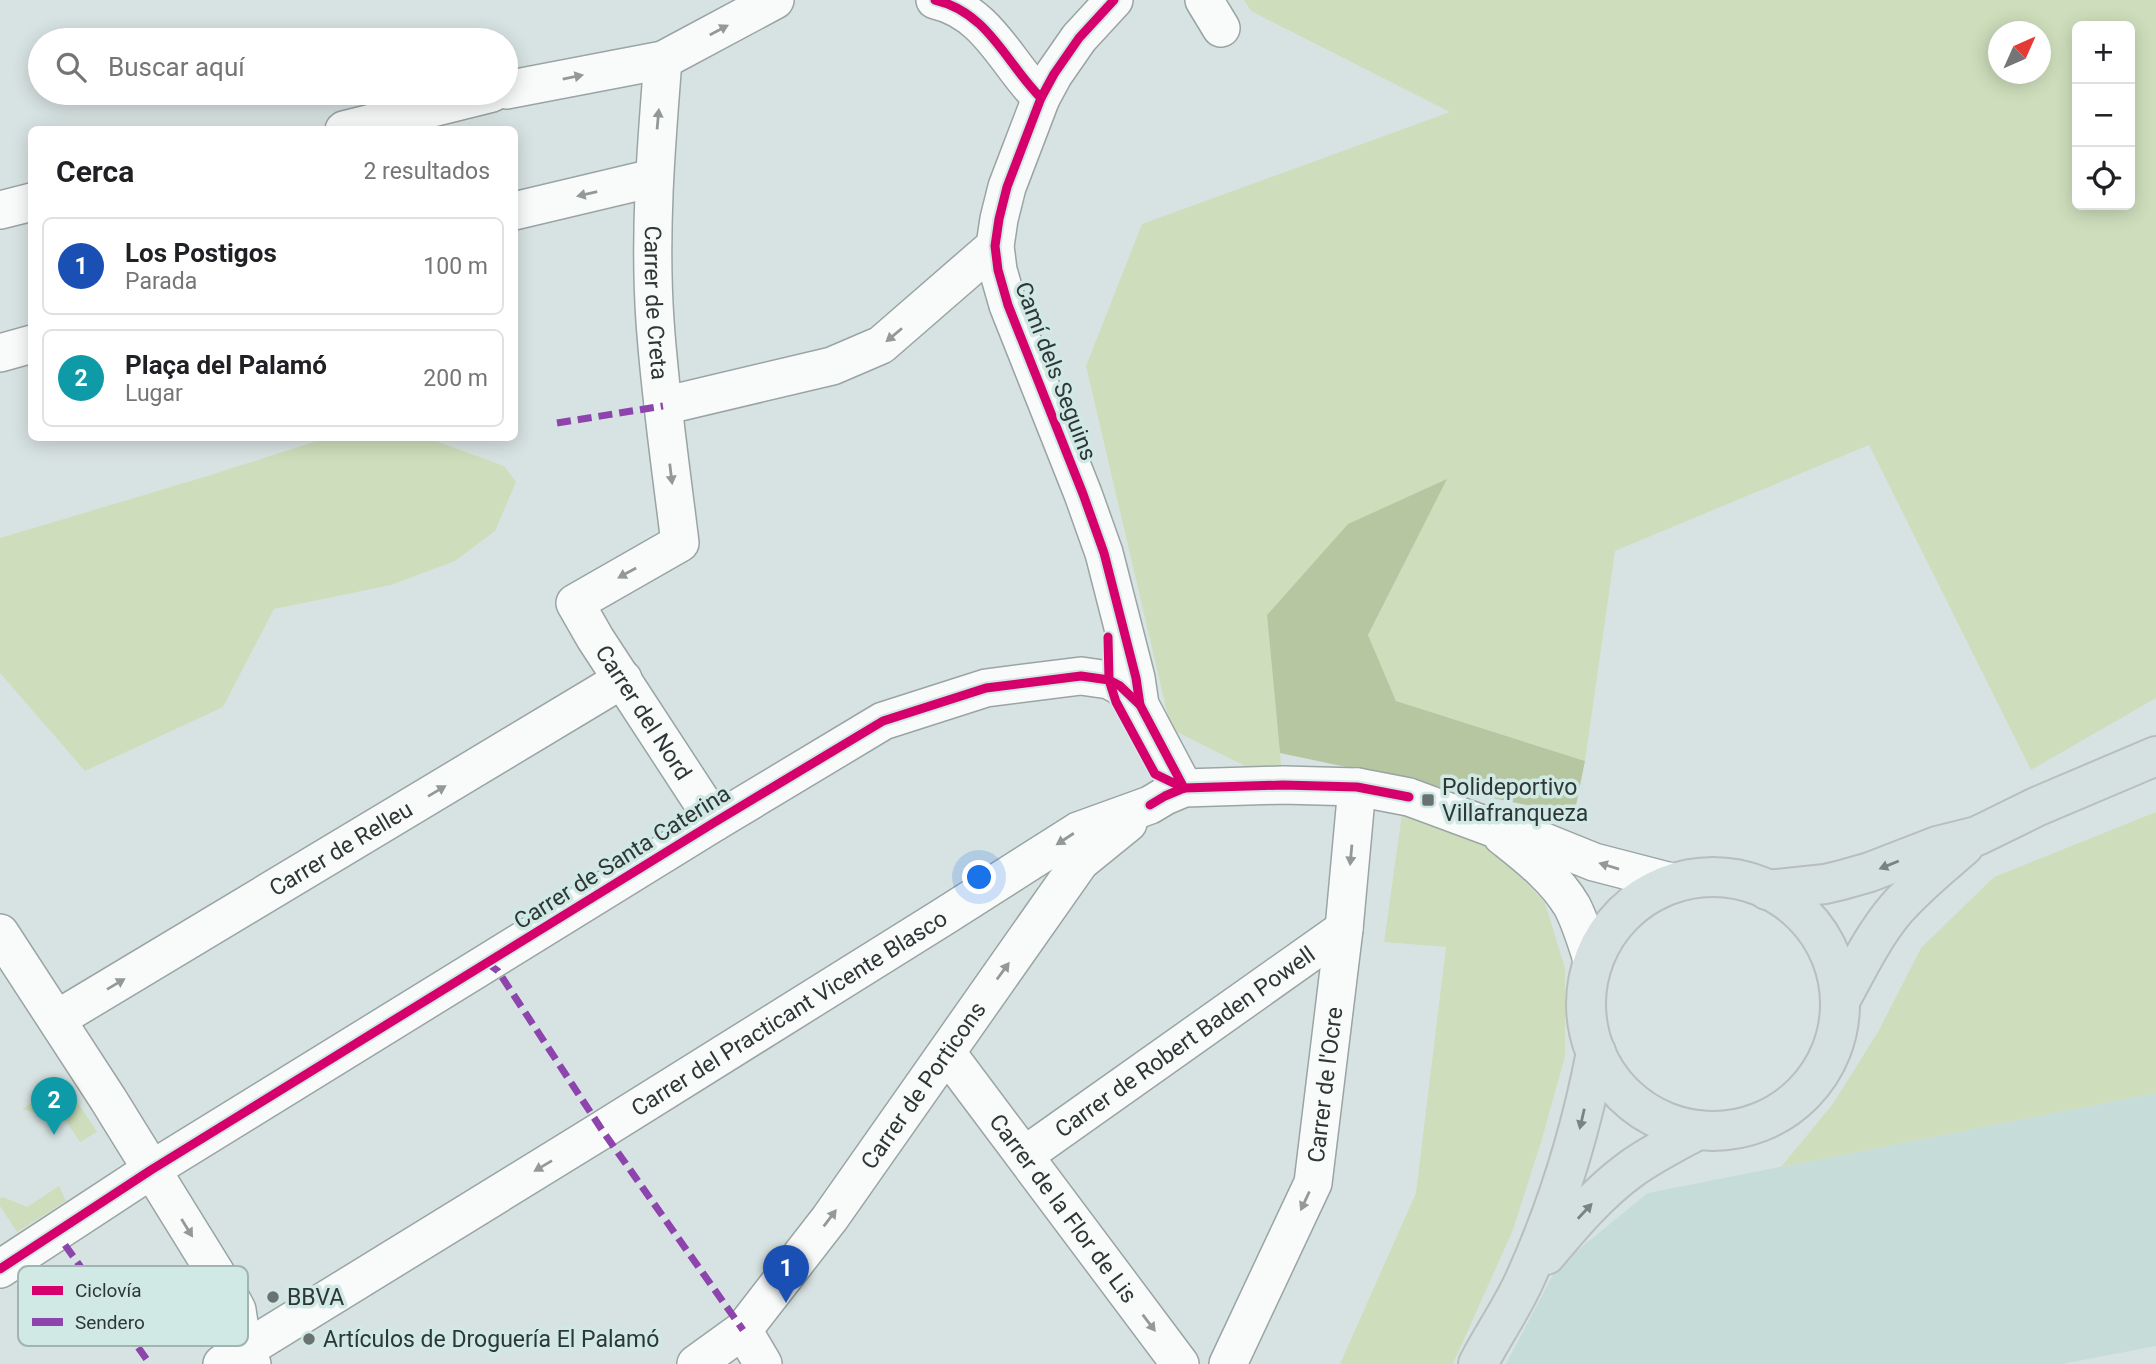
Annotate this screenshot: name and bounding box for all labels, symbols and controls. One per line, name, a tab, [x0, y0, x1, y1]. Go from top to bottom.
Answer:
north arrow	[1988, 21, 2051, 84]
map controls	[2072, 21, 2135, 210]
button: +	[2072, 21, 2135, 84]
one-way arrow	[709, 24, 729, 36]
search box	[28, 28, 518, 105]
icon: search	[52, 48, 90, 86]
text: Buscar aquí	[108, 52, 245, 82]
one-way arrow	[562, 72, 584, 83]
button: −	[2072, 84, 2135, 147]
one-way arrow	[653, 108, 664, 130]
button: locate	[2072, 147, 2135, 210]
text: Cerca	[56, 154, 134, 189]
text: 2 resultados	[363, 158, 490, 185]
one-way arrow	[576, 189, 598, 200]
street label: Carrer de Creta	[639, 225, 673, 381]
text: Los Postigos	[125, 238, 277, 268]
text: 1	[74, 253, 88, 280]
text: 100 m	[423, 253, 488, 280]
text: Parada	[125, 268, 197, 295]
street label: Camí dels Seguins	[1009, 278, 1102, 464]
one-way arrow	[885, 327, 903, 343]
text: Plaça del Palamó	[125, 350, 327, 380]
text: 2	[74, 365, 88, 392]
text: 200 m	[423, 365, 488, 392]
text: Lugar	[125, 380, 183, 407]
one-way arrow	[666, 463, 677, 485]
one-way arrow	[618, 567, 637, 579]
street label: Carrer del Nord	[589, 640, 697, 785]
place label: Polideportivo Villafranqueza	[1442, 774, 1588, 827]
street label: Carrer de Santa Caterina	[509, 780, 735, 935]
one-way arrow	[428, 785, 447, 798]
marker: Polideportivo Villafranqueza	[1420, 792, 1436, 808]
street label: Carrer de Relleu	[265, 796, 417, 902]
one-way arrow	[1055, 832, 1074, 845]
one-way arrow	[1345, 844, 1356, 866]
your location	[962, 860, 996, 894]
one-way arrow	[1598, 860, 1619, 871]
one-way arrow	[1878, 860, 1899, 871]
street label: Carrer del Practicant Vicente Blasco	[627, 905, 952, 1122]
street label: Carrer de Robert Baden Powell	[1050, 941, 1320, 1143]
one-way arrow	[996, 962, 1010, 981]
one-way arrow	[107, 978, 126, 991]
street label: Carrer de Porticons	[856, 997, 992, 1174]
street label: Carrer de l'Ocre	[1303, 1005, 1348, 1164]
pin: 2	[31, 1077, 77, 1135]
one-way arrow	[1576, 1108, 1587, 1130]
street label: Carrer de la Flor de Lis	[983, 1109, 1142, 1308]
one-way arrow	[534, 1159, 553, 1172]
one-way arrow	[1299, 1191, 1310, 1211]
one-way arrow	[1576, 1203, 1592, 1220]
one-way arrow	[822, 1209, 837, 1227]
one-way arrow	[180, 1218, 193, 1238]
pin: 1	[763, 1245, 809, 1303]
legend	[18, 1266, 248, 1346]
text: Ciclovía	[75, 1279, 142, 1302]
place label: BBVA	[287, 1284, 344, 1311]
marker: BBVA	[265, 1289, 281, 1305]
text: Sendero	[75, 1311, 145, 1334]
one-way arrow	[1142, 1314, 1156, 1332]
place label: Artículos de Droguería El Palamó	[323, 1326, 659, 1353]
marker: Artículos de Droguería El Palamó	[301, 1331, 317, 1347]

